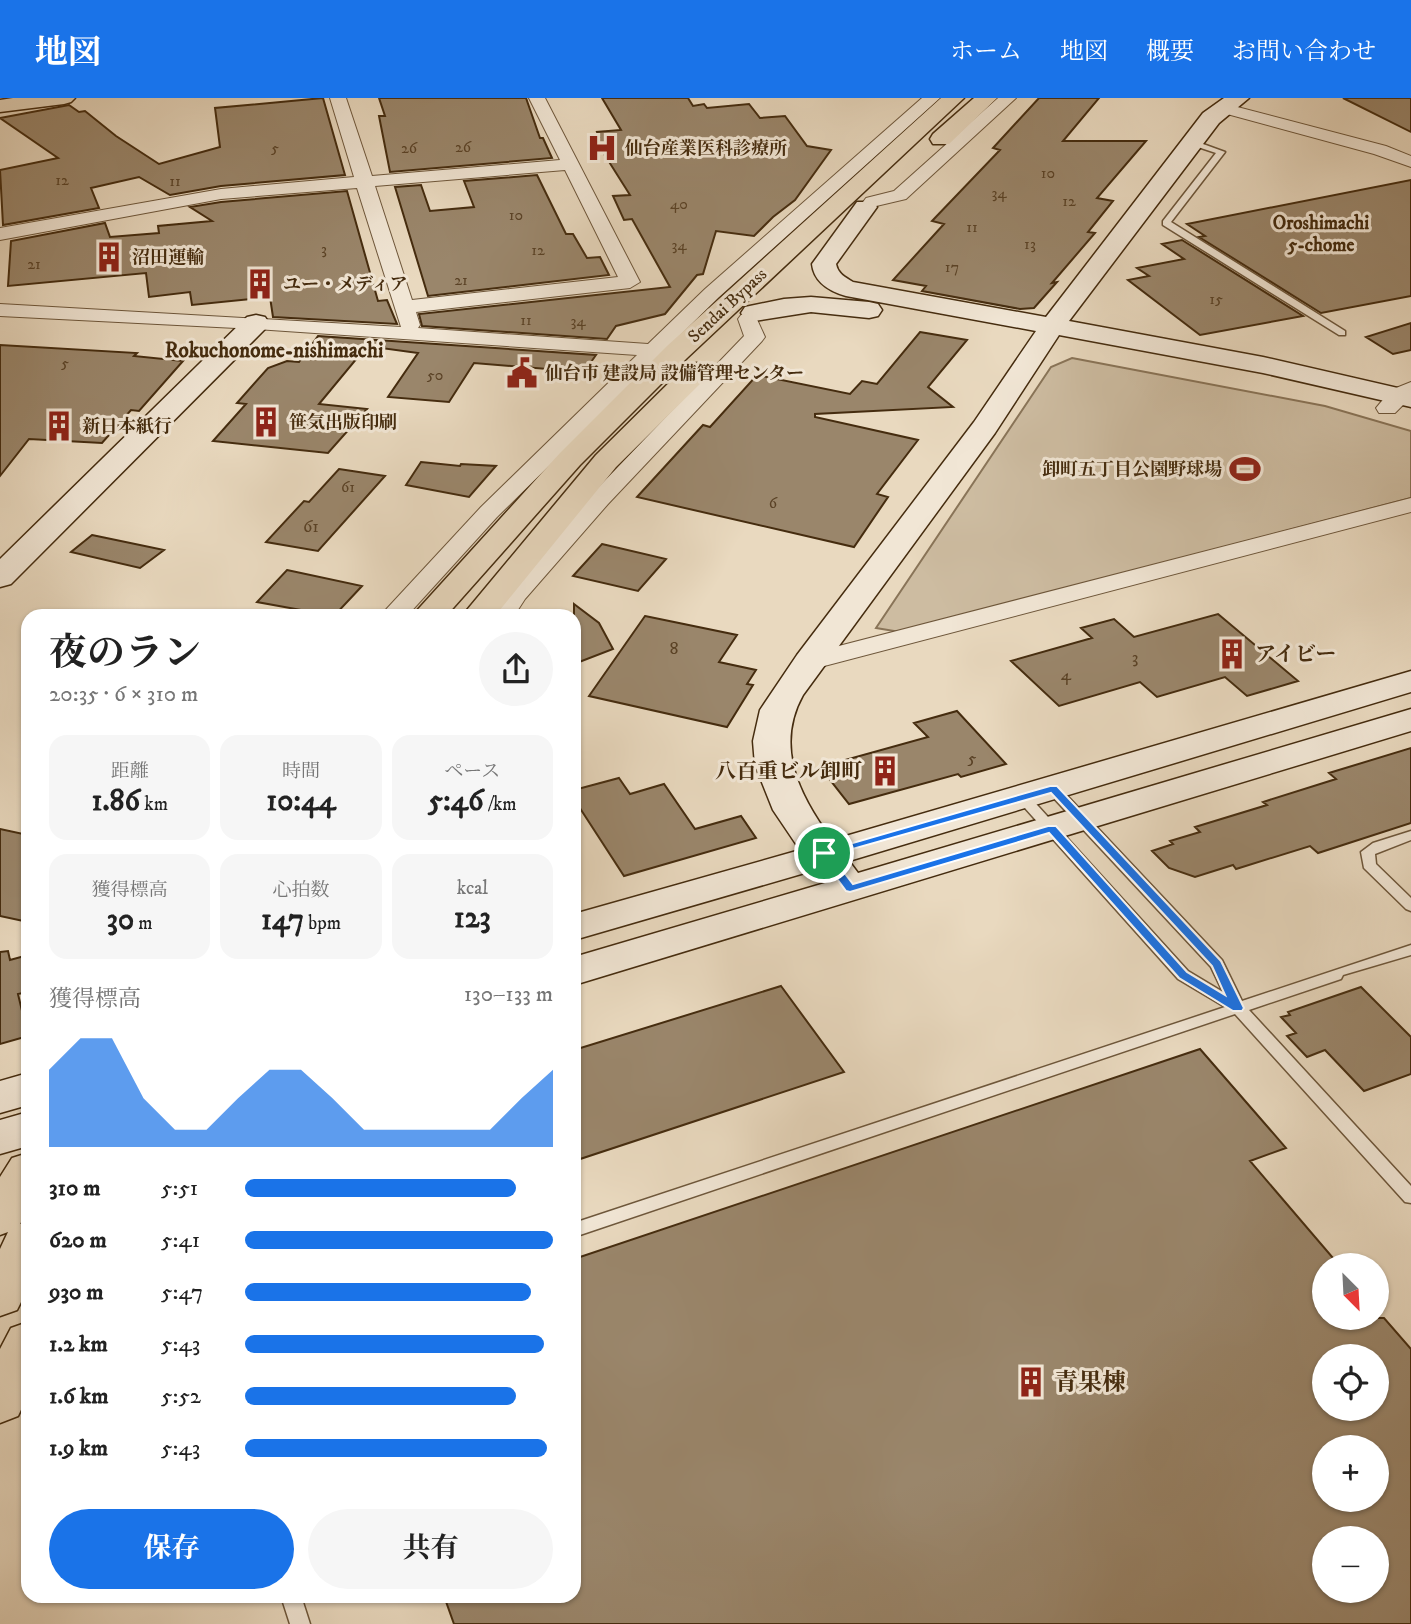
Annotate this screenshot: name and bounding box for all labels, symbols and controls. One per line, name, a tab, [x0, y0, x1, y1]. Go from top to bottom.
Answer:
text: 地図	[35, 33, 101, 74]
text: ホーム	[950, 37, 1022, 67]
text: 地図	[1060, 37, 1108, 67]
text: 概要	[1146, 37, 1194, 67]
text: お問い合わせ	[1232, 37, 1376, 67]
hospital icon: 仙台産業医科診療所	[585, 131, 619, 165]
house number: 26	[455, 137, 472, 157]
house number: 5	[271, 138, 279, 158]
house number: 26	[401, 138, 418, 158]
place label: 仙台産業医科診療所	[625, 138, 787, 160]
house number: 10	[1041, 163, 1055, 183]
house number: 12	[55, 170, 69, 190]
house number: 11	[169, 171, 181, 191]
house number: 34	[991, 183, 1007, 203]
house number: 12	[1062, 191, 1076, 211]
house number: 40	[670, 194, 688, 214]
house number: 10	[509, 205, 523, 225]
district label: Oroshimachi 5-chome	[1273, 212, 1369, 257]
house number: 11	[966, 217, 978, 237]
house number: 13	[1024, 234, 1036, 254]
house number: 34	[671, 235, 687, 255]
house number: 3	[321, 239, 327, 259]
building icon: 沼田運輸	[92, 240, 126, 274]
house number: 12	[531, 240, 545, 260]
place label: 沼田運輸	[132, 247, 204, 269]
house number: 21	[27, 254, 41, 274]
house number: 17	[945, 257, 959, 277]
street label: Sendai Bypass	[684, 264, 772, 348]
building icon: ユー・メディア	[243, 267, 277, 301]
house number: 21	[454, 270, 468, 290]
place label: ユー・メディア	[283, 274, 408, 296]
house number: 15	[1209, 289, 1223, 309]
house number: 11	[520, 310, 532, 330]
house number: 34	[570, 311, 586, 331]
district label: Rokuchonome-nishimachi	[165, 338, 384, 364]
house number: 5	[61, 353, 69, 373]
public building icon: 仙台市 建設局 設備管理センター	[505, 356, 539, 390]
place label: 仙台市 建設局 設備管理センター	[545, 363, 804, 385]
house number: 50	[427, 365, 443, 385]
building icon: 笹気出版印刷	[249, 405, 283, 439]
building icon: 新日本紙行	[42, 409, 76, 443]
place label: 笹気出版印刷	[289, 412, 397, 434]
place label: 新日本紙行	[82, 416, 172, 438]
sports icon: 卸町五丁目公園野球場	[1228, 452, 1262, 486]
place label: 卸町五丁目公園野球場	[1042, 459, 1222, 481]
house number: 61	[341, 477, 355, 497]
house number: 6	[769, 493, 778, 513]
house number: 61	[303, 516, 319, 538]
text: 夜のラン	[49, 630, 201, 678]
button: share	[479, 632, 553, 706]
building icon: アイビー	[1215, 637, 1249, 671]
house number: 8	[669, 638, 679, 660]
place label: アイビー	[1255, 642, 1336, 668]
house number: 3	[1132, 647, 1138, 669]
house number: 4	[1061, 664, 1072, 686]
text: 20:35 · 6 × 310 m	[49, 680, 198, 709]
house number: 5	[968, 748, 977, 770]
building icon: 八百重ビル卸町	[868, 754, 902, 788]
place label: 八百重ビル卸町	[715, 759, 862, 785]
text: 距離	[111, 760, 149, 783]
text: 時間	[282, 760, 320, 783]
text: ペース	[444, 760, 500, 783]
text: 1.86	[91, 783, 140, 820]
text: 10:44	[266, 783, 336, 820]
text: 5:46	[428, 783, 484, 820]
text: km	[140, 793, 168, 816]
text: /km	[484, 793, 517, 816]
pin	[794, 823, 854, 883]
icon: arrive	[805, 834, 843, 872]
text: kcal	[457, 877, 488, 900]
text: 獲得標高	[92, 879, 168, 902]
text: 心拍数	[272, 879, 330, 902]
text: 123	[454, 900, 491, 937]
text: 30	[107, 902, 134, 939]
text: 147	[261, 902, 304, 939]
text: m	[134, 912, 153, 935]
text: bpm	[304, 912, 341, 935]
text: 130–133 m	[464, 980, 553, 1009]
text: 獲得標高	[49, 985, 141, 1014]
text: 310 m	[49, 1174, 101, 1203]
text: 5:51	[161, 1174, 198, 1203]
text: 620 m	[49, 1226, 107, 1255]
text: 5:41	[161, 1226, 200, 1255]
north arrow	[1312, 1253, 1390, 1330]
map controls	[1312, 1253, 1389, 1603]
text: 930 m	[49, 1278, 104, 1307]
text: 5:47	[161, 1278, 203, 1307]
text: 1.2 km	[49, 1330, 108, 1359]
text: 5:43	[161, 1330, 200, 1359]
button: locate	[1312, 1344, 1389, 1421]
building icon: 青果棟	[1014, 1365, 1048, 1399]
place label: 青果棟	[1054, 1368, 1126, 1398]
text: 1.6 km	[49, 1382, 108, 1411]
text: 5:52	[161, 1382, 201, 1411]
text: 1.9 km	[49, 1434, 108, 1463]
text: 5:43	[161, 1434, 200, 1463]
button: +	[1312, 1435, 1389, 1512]
button: 保存	[49, 1509, 294, 1589]
button: 共有	[308, 1509, 553, 1589]
button: −	[1312, 1526, 1389, 1603]

